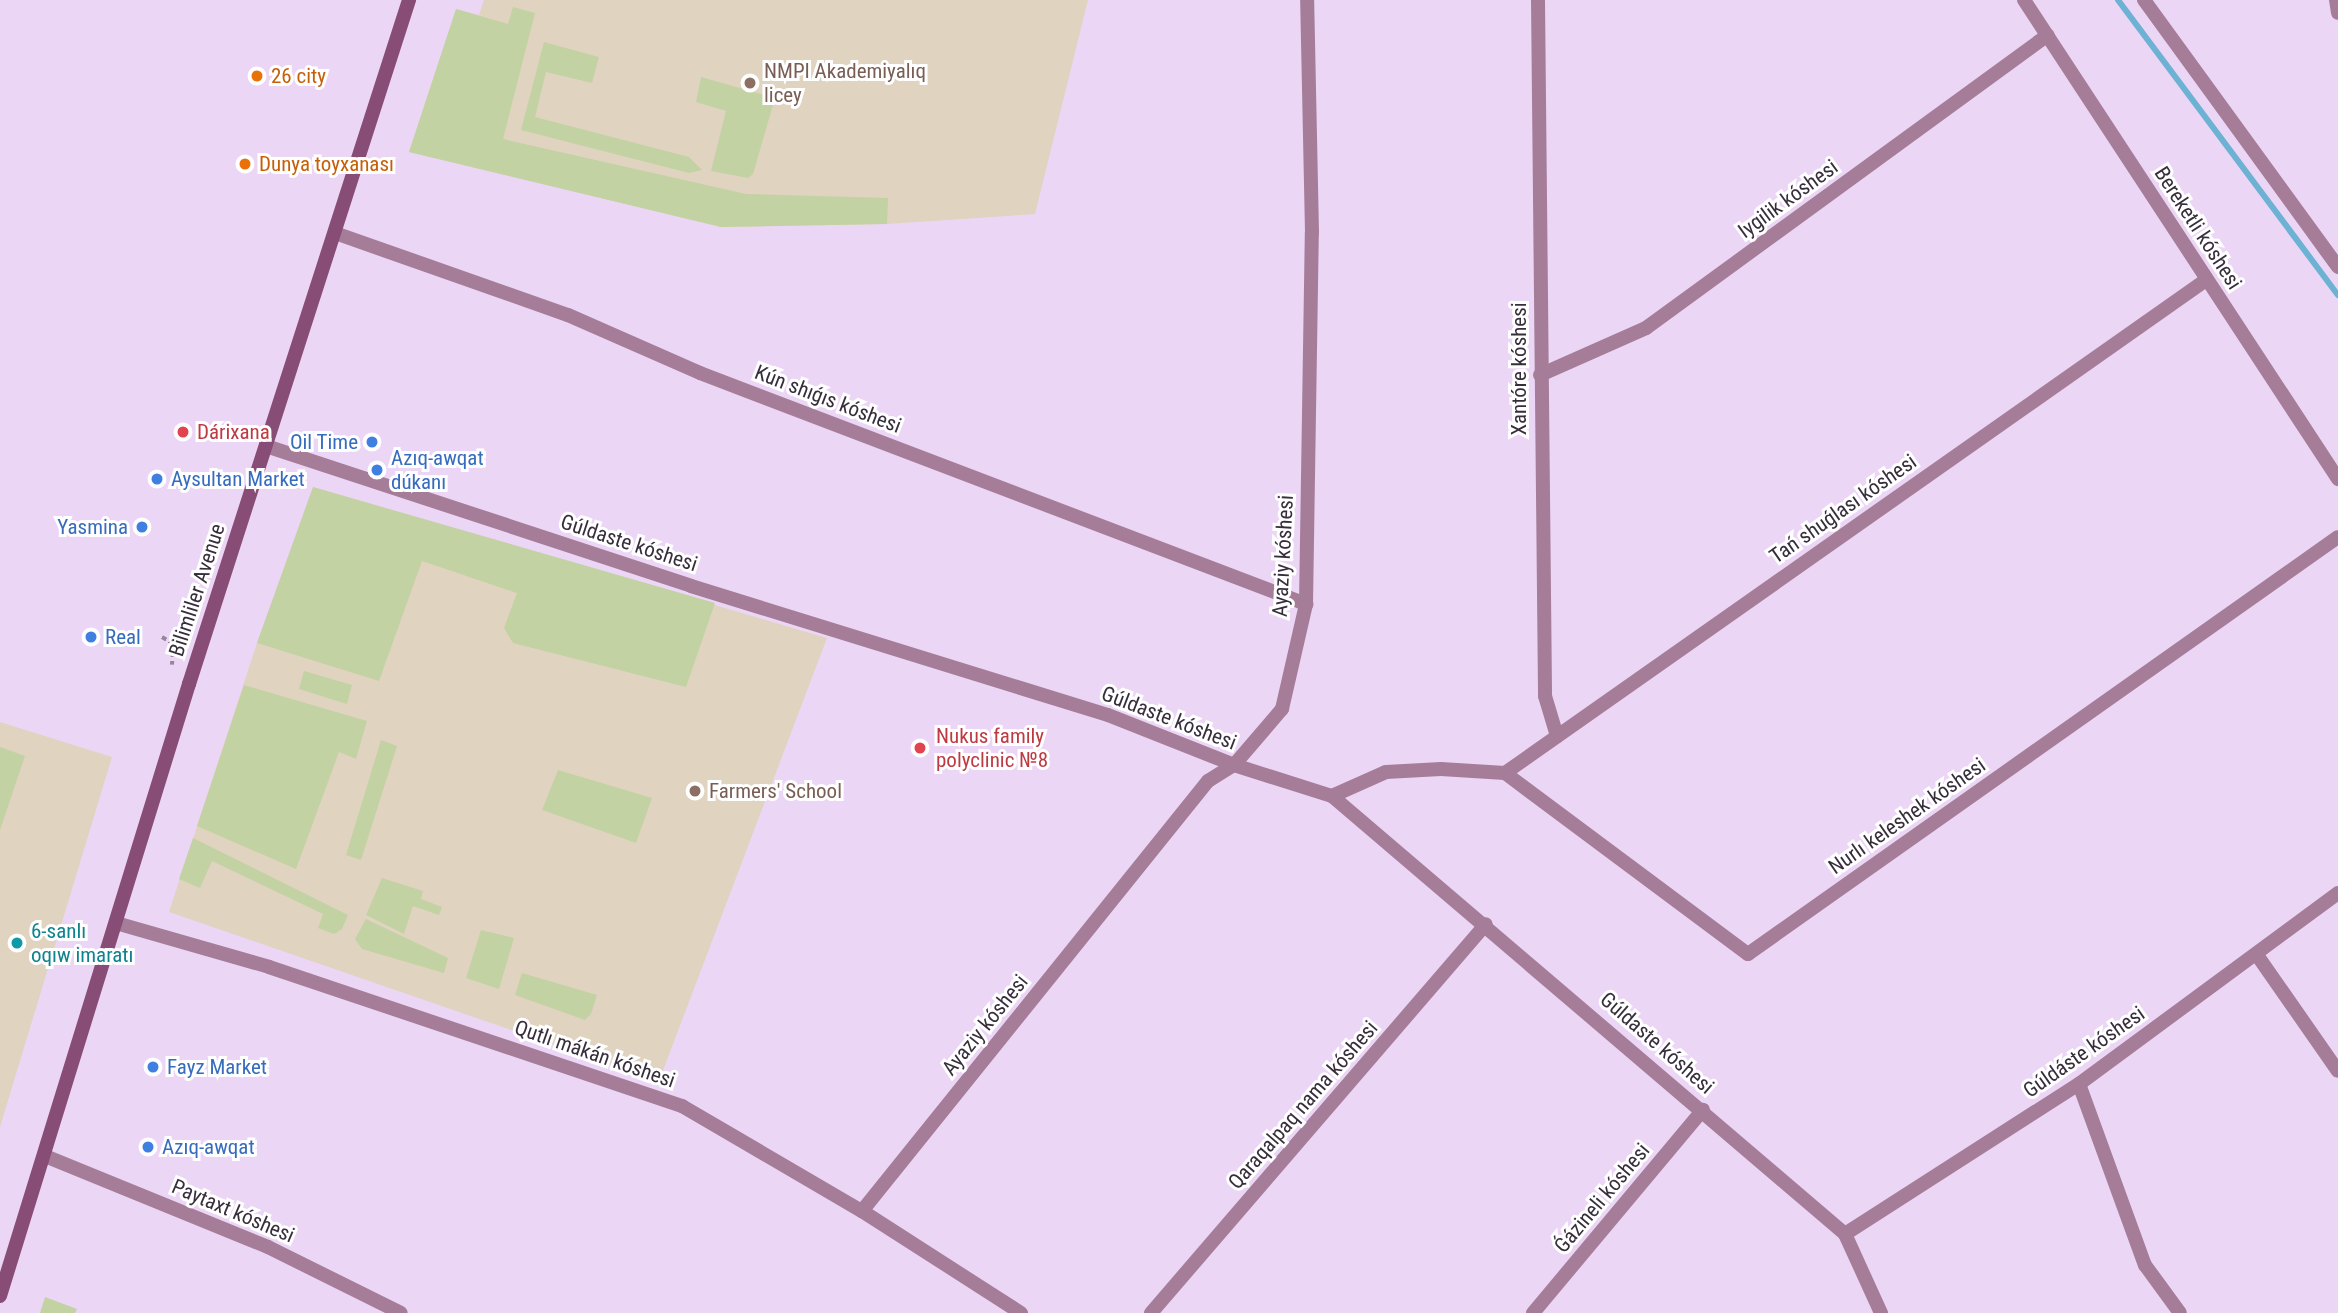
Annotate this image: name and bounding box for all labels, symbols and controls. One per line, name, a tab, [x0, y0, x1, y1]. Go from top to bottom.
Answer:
place label: NMPI Akademiyalıq licey	[764, 58, 926, 108]
place label: 26 city	[271, 63, 326, 89]
marker: 26 city	[249, 68, 265, 84]
marker: NMPI Akademiyalıq licey	[742, 75, 758, 91]
place label: Dunya toyxanası	[259, 151, 394, 177]
street label: Iygilik kóshesi	[1733, 154, 1843, 244]
marker: Dunya toyxanası	[237, 156, 253, 172]
street label: Bereketli kóshesi	[2149, 162, 2247, 294]
street label: Xantóre kóshesi	[1506, 302, 1532, 436]
street label: Kún shıǵıs kóshesi	[751, 360, 905, 438]
place label: Dárixana	[197, 419, 270, 445]
marker: Dárixana	[175, 424, 191, 440]
place label: Oil Time	[290, 429, 358, 455]
marker: Oil Time	[364, 434, 380, 450]
place label: Azıq-awqat dúkanı	[391, 445, 484, 495]
street label: Tań shuǵlası kóshesi	[1765, 449, 1921, 569]
marker: Azıq-awqat dúkanı	[369, 462, 385, 478]
place label: Aysultan Market	[171, 466, 305, 492]
marker: Aysultan Market	[149, 471, 165, 487]
street label: Ayaziy kóshesi	[1267, 495, 1299, 617]
street label: Gúldaste kóshesi	[557, 509, 701, 577]
place label: Yasmina	[57, 514, 128, 540]
marker: Yasmina	[134, 519, 150, 535]
street label: Bilimliler Avenue	[164, 521, 230, 659]
place label: Real	[105, 624, 141, 650]
marker: Real	[83, 629, 99, 645]
street label: Gúldaste kóshesi	[1098, 681, 1240, 755]
place label: Nukus family polyclinic №8	[936, 723, 1048, 773]
marker: Nukus family polyclinic №8	[910, 738, 930, 758]
street label: Nurlı keleshek kóshesi	[1824, 752, 1990, 880]
place label: Farmers' School	[709, 778, 842, 804]
marker: Farmers' School	[687, 783, 703, 799]
place label: 6-sanlı oqıw imaratı	[31, 918, 133, 968]
marker: 6-sanlı oqıw imaratı	[9, 935, 25, 951]
street label: Ayaziy kóshesi	[937, 970, 1033, 1080]
street label: Gúldaste kóshesi	[1595, 987, 1719, 1099]
street label: Gúldáste kóshesi	[2019, 1001, 2149, 1103]
street label: Qutlı mákán kóshesi	[512, 1015, 678, 1093]
street label: Qaraqalpaq nama kóshesi	[1223, 1016, 1383, 1194]
place label: Fayz Market	[167, 1054, 267, 1080]
marker: Fayz Market	[145, 1059, 161, 1075]
place label: Azıq-awqat	[162, 1134, 255, 1160]
street label: Ǵázineli kóshesi	[1549, 1138, 1655, 1258]
marker: Azıq-awqat	[140, 1139, 156, 1155]
street label: Paytaxt kóshesi	[168, 1174, 298, 1248]

